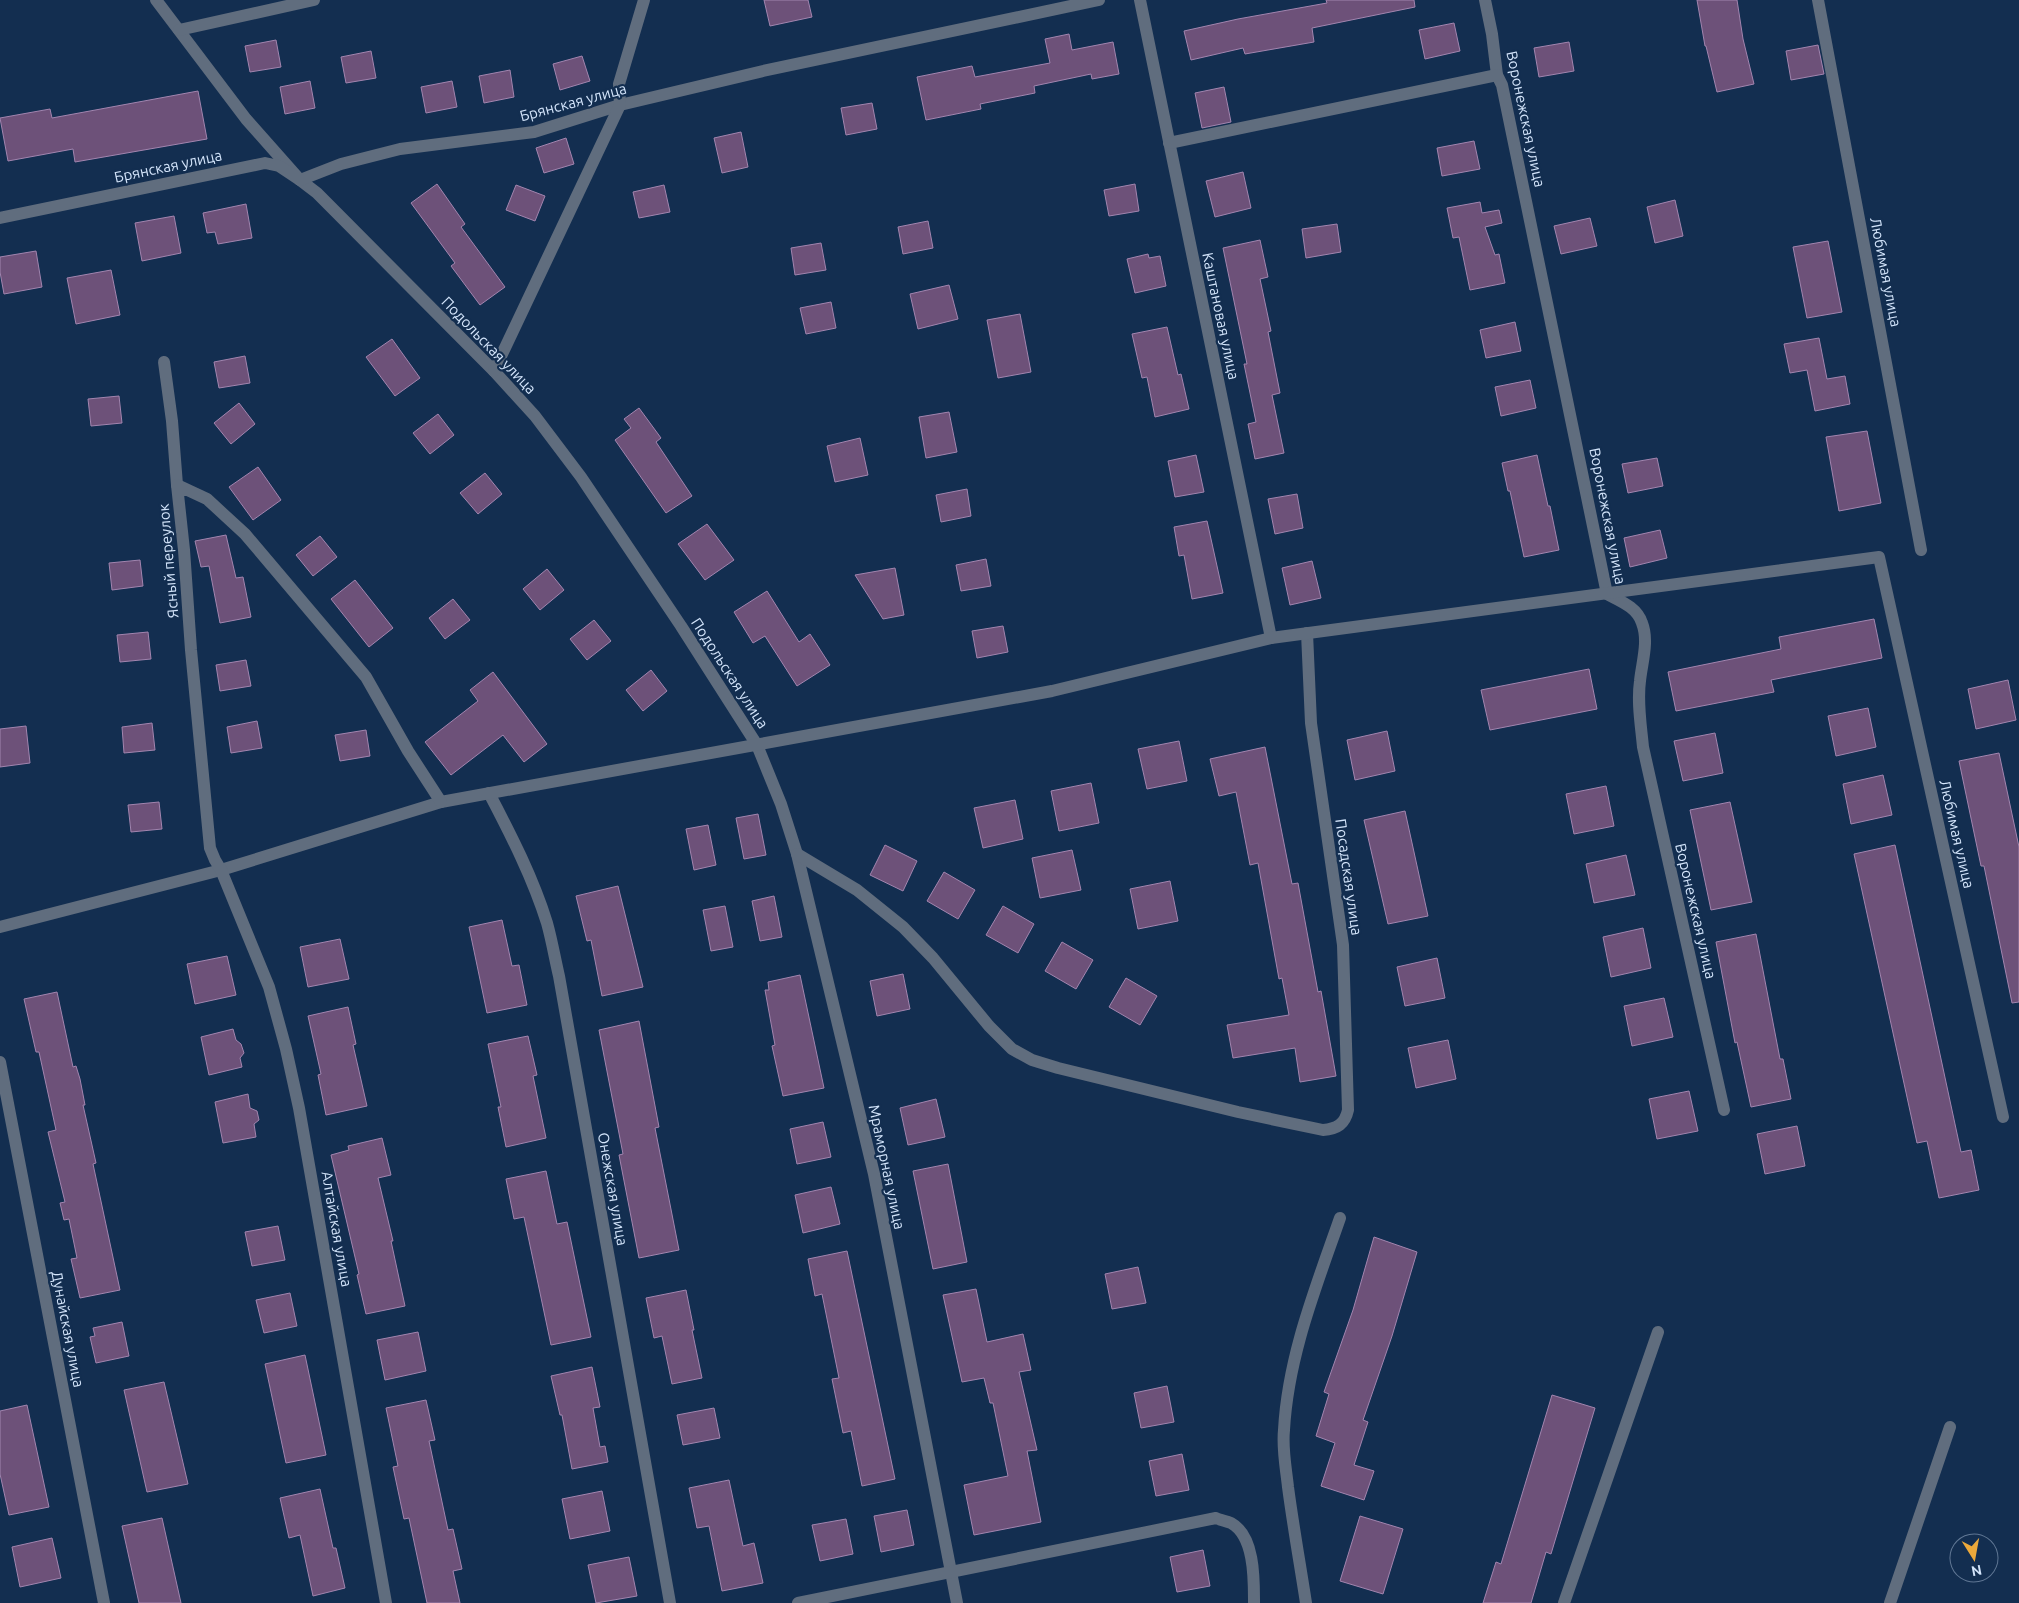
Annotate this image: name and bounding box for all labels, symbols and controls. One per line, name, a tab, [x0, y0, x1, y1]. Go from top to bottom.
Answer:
street label: Воронежская улица	[1503, 49, 1549, 189]
street label: Брянская улица	[518, 80, 628, 124]
street label: Брянская улица	[113, 146, 223, 186]
street label: Любимая улица	[1867, 216, 1905, 328]
street label: Каштановая улица	[1199, 251, 1243, 381]
street label: Подольская улица	[438, 293, 540, 397]
street label: Воронежская улица	[1586, 446, 1630, 586]
street label: Ясный переулок	[155, 503, 181, 619]
street label: Подольская улица	[688, 615, 772, 731]
street label: Любимая улица	[1936, 778, 1978, 890]
street label: Посадская улица	[1332, 818, 1366, 936]
street label: Воронежская улица	[1672, 841, 1720, 981]
street label: Мраморная улица	[865, 1103, 909, 1231]
street label: Онежская улица	[595, 1131, 631, 1247]
street label: Алтайская улица	[318, 1170, 356, 1288]
street label: Дунайская улица	[48, 1269, 88, 1389]
north arrow	[1949, 1533, 1999, 1583]
text: N	[1970, 1562, 1983, 1580]

